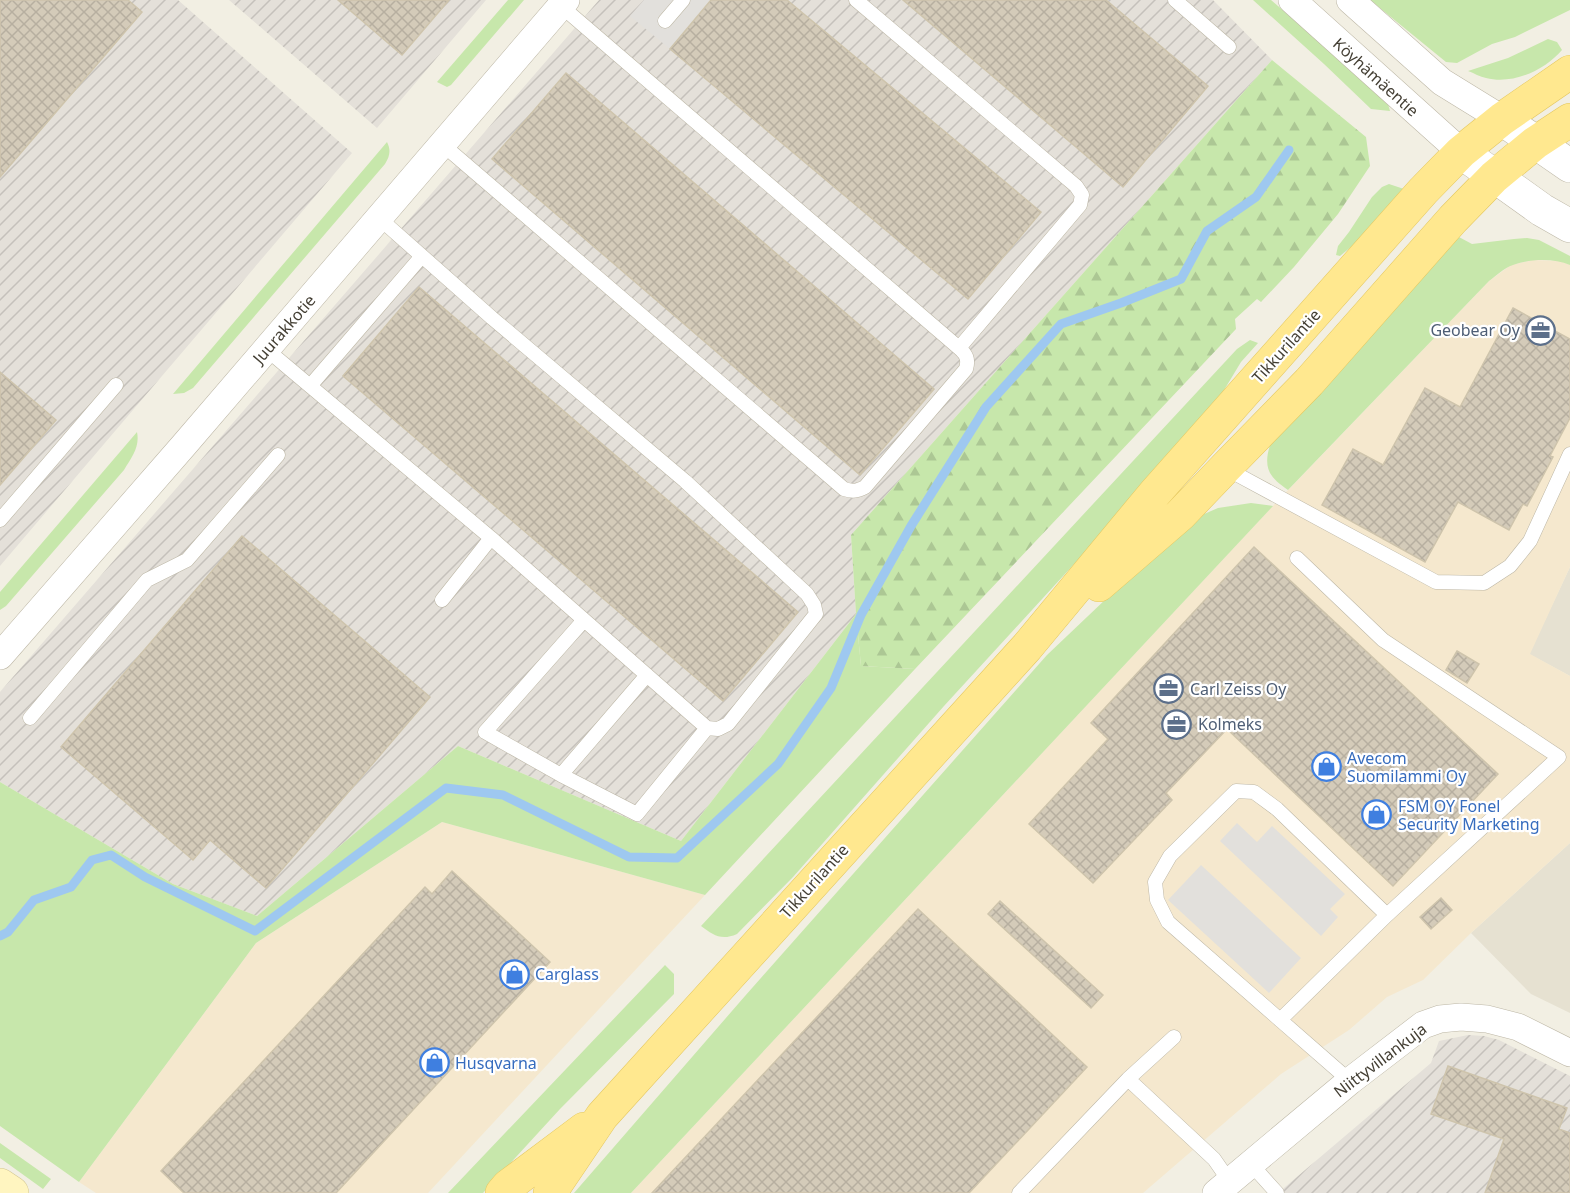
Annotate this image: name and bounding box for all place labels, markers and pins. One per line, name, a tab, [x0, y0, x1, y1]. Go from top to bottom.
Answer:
office icon: Geobear Oy	[1525, 314, 1557, 346]
place label: Geobear Oy	[1430, 319, 1521, 341]
office icon: Carl Zeiss Oy	[1153, 673, 1185, 705]
place label: Carl Zeiss Oy	[1190, 678, 1287, 700]
office icon: Kolmeks	[1161, 708, 1193, 740]
place label: Kolmeks	[1198, 713, 1262, 735]
place label: Avecom Suomilammi Oy	[1347, 747, 1467, 787]
shop icon: Avecom Suomilammi Oy	[1310, 751, 1342, 783]
place label: FSM OY Fonel Security Marketing	[1398, 795, 1540, 835]
shop icon: FSM OY Fonel Security Marketing	[1361, 799, 1393, 831]
shop icon: Carglass	[498, 958, 530, 990]
place label: Carglass	[535, 963, 599, 985]
shop icon: Husqvarna	[418, 1047, 450, 1079]
place label: Husqvarna	[455, 1052, 537, 1074]

